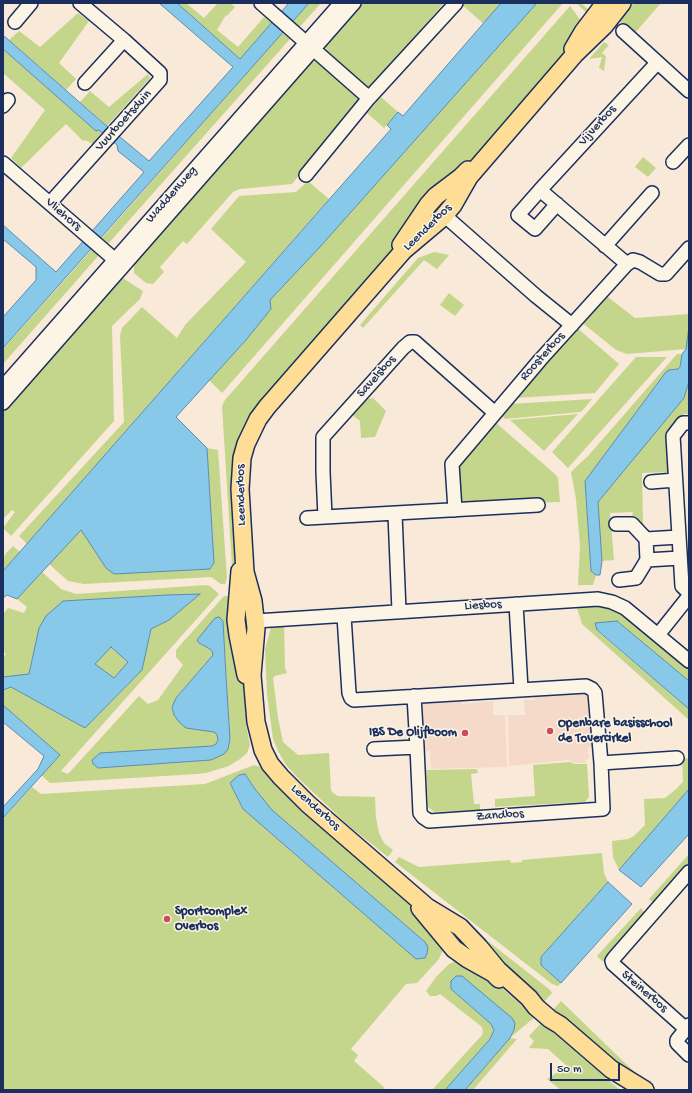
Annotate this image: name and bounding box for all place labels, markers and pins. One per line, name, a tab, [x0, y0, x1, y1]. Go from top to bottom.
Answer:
place label: Openbare basisschool de Tovercirkel	[558, 716, 673, 747]
place label: IBS De Olijfboom	[369, 725, 457, 741]
marker: Openbare basisschool de Tovercirkel	[545, 726, 555, 736]
marker: IBS De Olijfboom	[460, 728, 470, 738]
place label: Sportcomplex Overbos	[175, 904, 247, 935]
marker: Sportcomplex Overbos	[162, 914, 172, 924]

